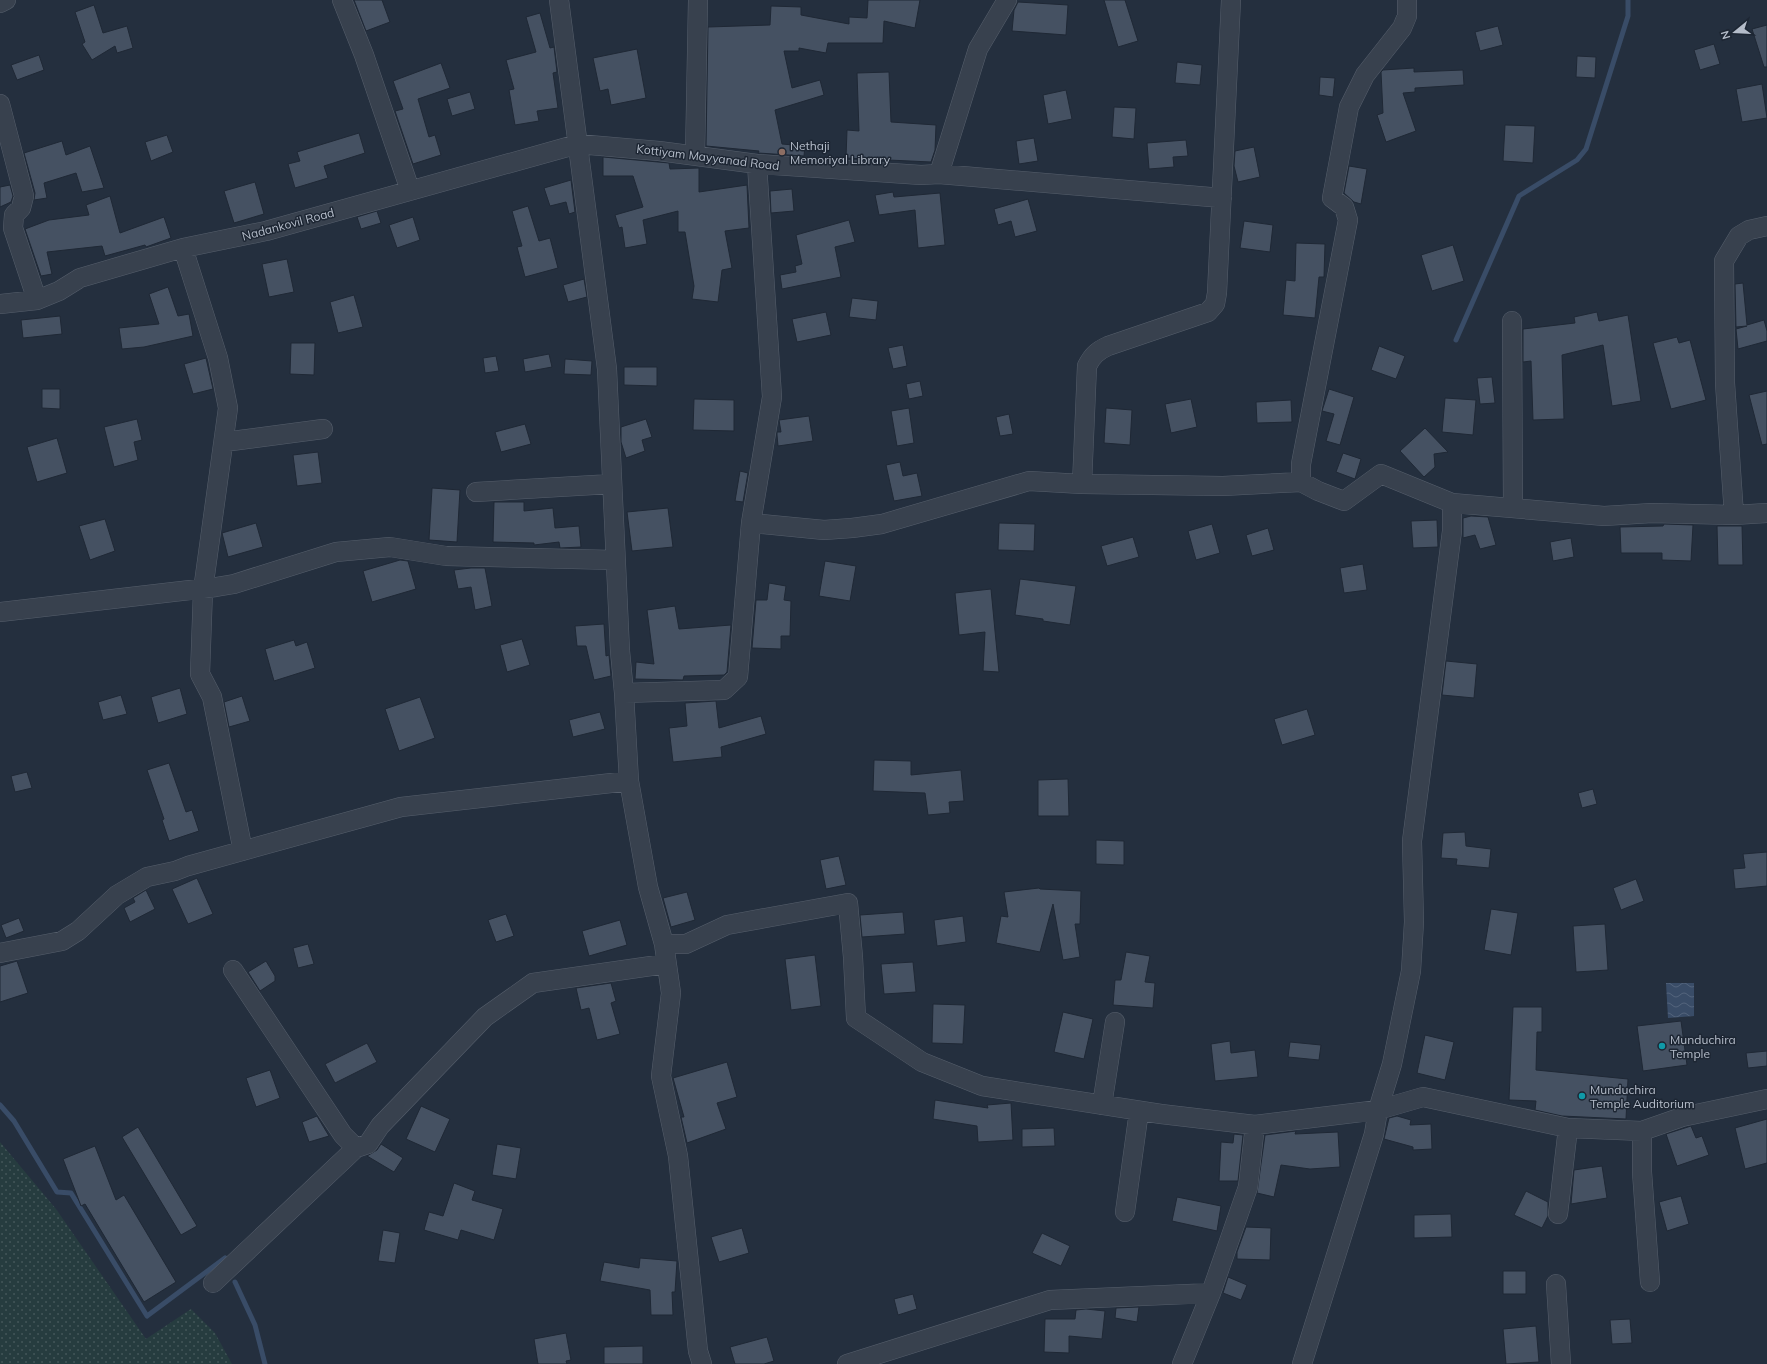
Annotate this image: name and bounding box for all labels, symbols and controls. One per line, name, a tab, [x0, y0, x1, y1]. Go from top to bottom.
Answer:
north arrow	[1715, 12, 1755, 52]
text: N	[1718, 29, 1733, 41]
place label: Nethaji Memoriyal Library	[790, 138, 891, 167]
street label: Kottiyam Mayyanad Road	[636, 141, 780, 173]
marker: Nethaji Memoriyal Library	[777, 147, 787, 157]
street label: Nadankovil Road	[240, 204, 336, 244]
place label: Munduchira Temple	[1670, 1032, 1736, 1061]
marker: Munduchira Temple	[1657, 1041, 1667, 1051]
place label: Munduchira Temple Auditorium	[1590, 1082, 1695, 1111]
marker: Munduchira Temple Auditorium	[1577, 1091, 1587, 1101]

